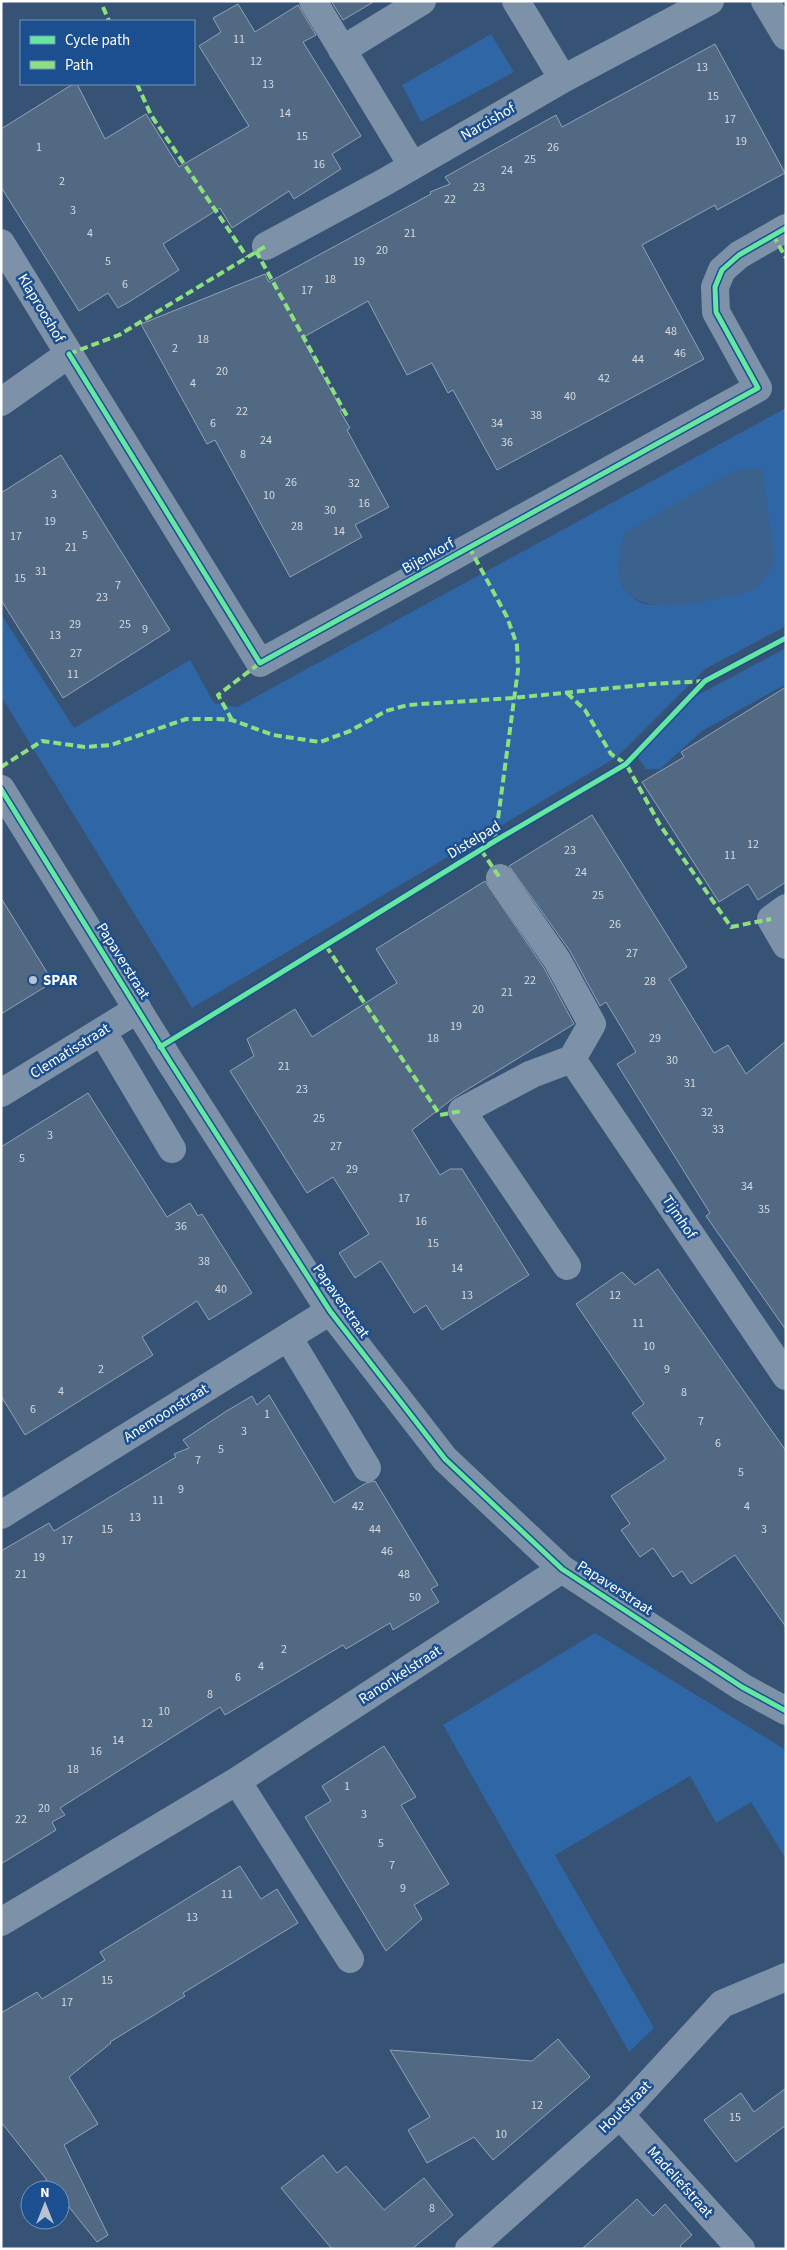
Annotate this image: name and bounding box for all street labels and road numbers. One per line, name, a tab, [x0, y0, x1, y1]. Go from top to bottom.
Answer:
street label: Narcishof	[457, 98, 520, 146]
street label: Klaprooshof	[12, 270, 70, 347]
street label: Bijenkorf	[398, 533, 458, 579]
street label: Distelpad	[443, 816, 505, 864]
street label: Papaverstraat	[91, 919, 155, 1003]
street label: Clematisstraat	[26, 1018, 114, 1084]
street label: Tijmhof	[657, 1191, 702, 1243]
street label: Papaverstraat	[308, 1260, 374, 1342]
street label: Anemoonstraat	[119, 1379, 213, 1447]
street label: Papaverstraat	[573, 1556, 657, 1620]
street label: Ranonkelstraat	[354, 1640, 446, 1710]
street label: Houtstraat	[594, 2076, 656, 2138]
street label: Madeliefstraat	[642, 2142, 718, 2222]

